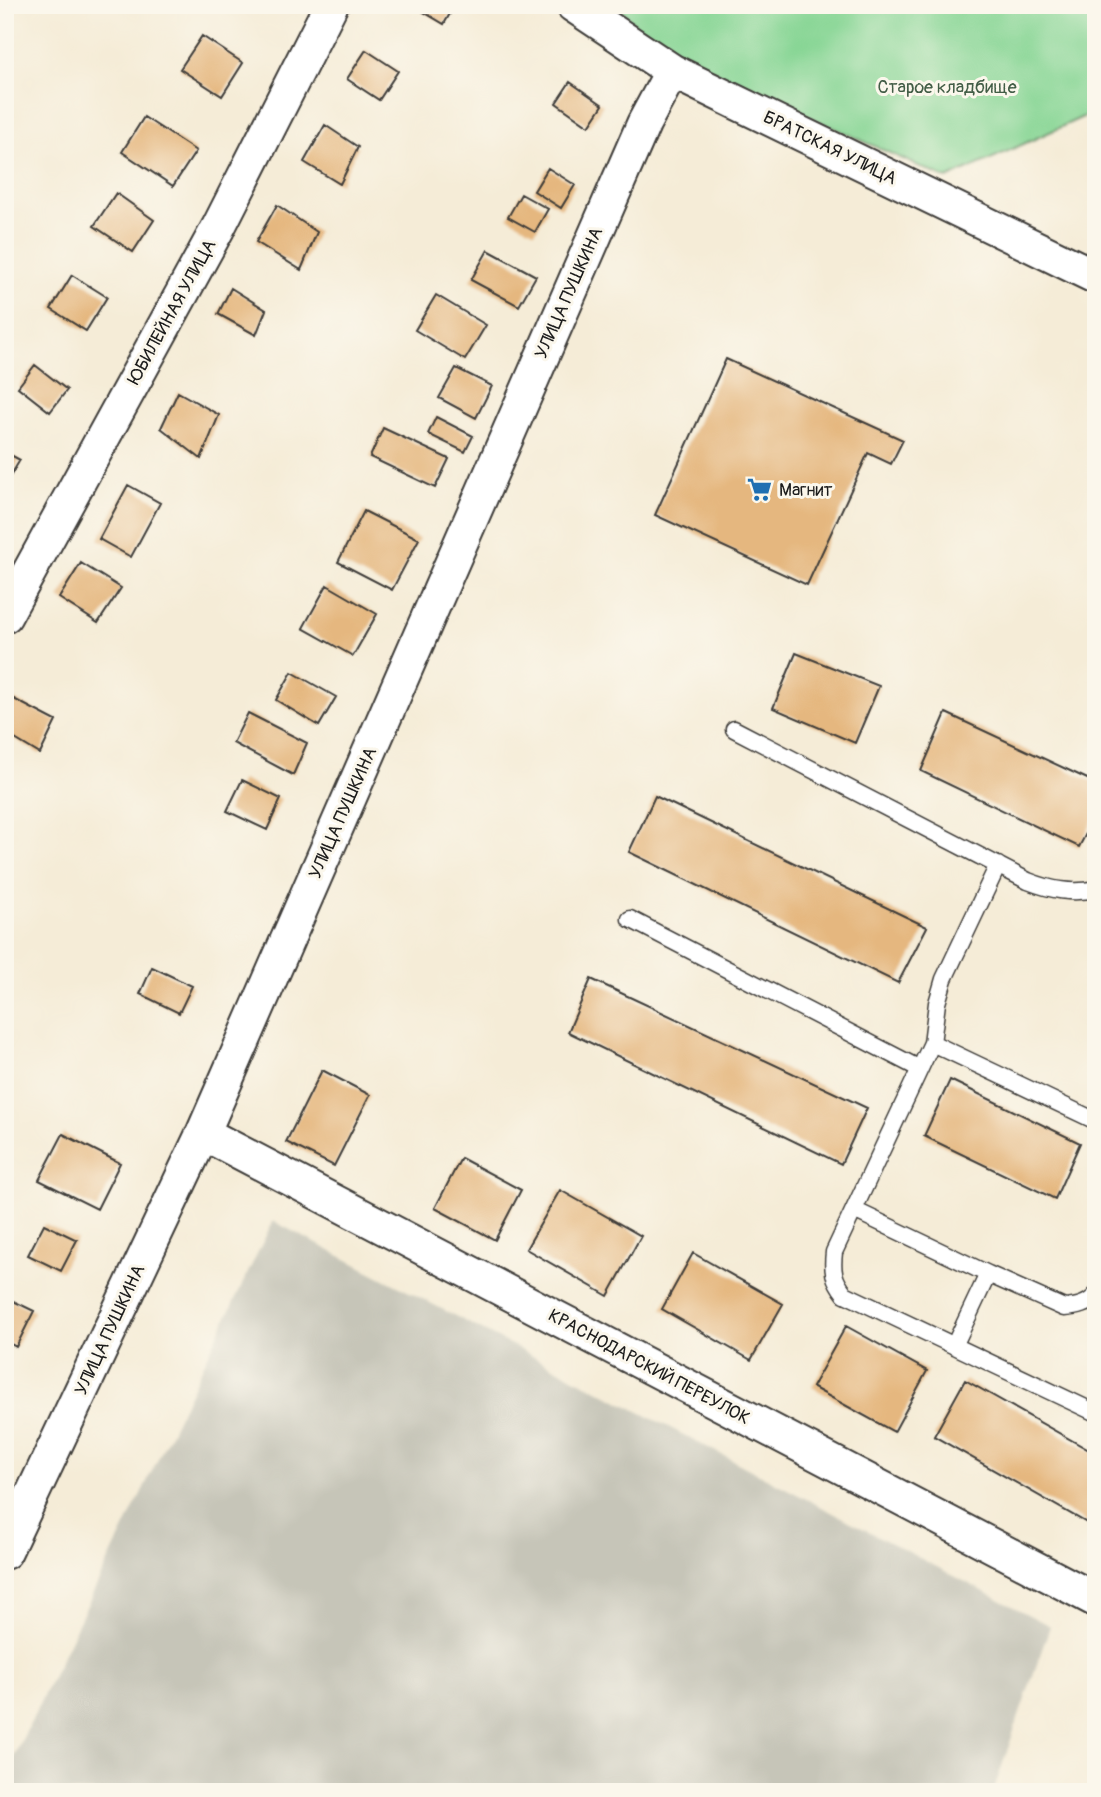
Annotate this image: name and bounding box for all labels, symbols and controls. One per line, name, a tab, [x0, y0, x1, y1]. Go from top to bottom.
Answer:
park label: Старое кладбище	[877, 76, 1017, 99]
street label: БРАТСКАЯ УЛИЦА	[759, 106, 901, 190]
street label: УЛИЦА ПУШКИНА	[530, 223, 608, 362]
street label: ЮБИЛЕЙНАЯ УЛИЦА	[123, 235, 222, 389]
supermarket icon: Магнит	[745, 476, 773, 504]
place label: Магнит	[779, 479, 832, 502]
street label: УЛИЦА ПУШКИНА	[304, 743, 382, 882]
street label: УЛИЦА ПУШКИНА	[70, 1261, 150, 1399]
street label: КРАСНОДАРСКИЙ ПЕРЕУЛОК	[544, 1304, 754, 1430]

